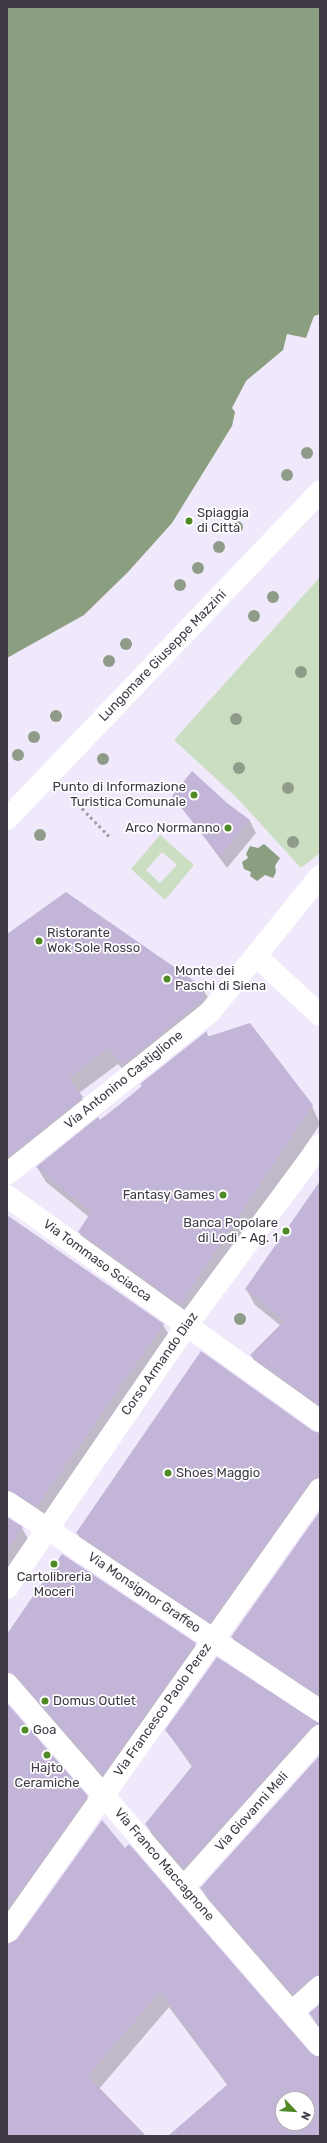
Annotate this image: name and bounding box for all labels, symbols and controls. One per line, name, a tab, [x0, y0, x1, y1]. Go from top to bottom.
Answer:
place label: Spiaggia di Città	[197, 506, 249, 537]
marker: Spiaggia di Città	[184, 516, 194, 526]
street label: Lungomare Giuseppe Mazzini	[96, 587, 230, 725]
place label: Punto di Informazione Turistica Comunale	[53, 780, 186, 811]
marker: Punto di Informazione Turistica Comunale	[189, 790, 199, 800]
place label: Arco Normanno	[125, 820, 220, 836]
marker: Arco Normanno	[223, 823, 233, 833]
place label: Ristorante Wok Sole Rosso	[47, 926, 140, 957]
marker: Ristorante Wok Sole Rosso	[34, 936, 44, 946]
place label: Monte dei Paschi di Siena	[175, 964, 266, 995]
marker: Monte dei Paschi di Siena	[162, 974, 172, 984]
street label: Via Antonino Castiglione	[62, 1027, 186, 1133]
place label: Fantasy Games	[122, 1187, 215, 1203]
marker: Fantasy Games	[218, 1190, 228, 1200]
street label: Via Tommaso Sciacca	[40, 1216, 154, 1306]
place label: Banca Popolare di Lodi - Ag. 1	[183, 1216, 278, 1247]
marker: Banca Popolare di Lodi - Ag. 1	[281, 1226, 291, 1236]
street label: Corso Armando Diaz	[118, 1309, 202, 1419]
place label: Shoes Maggio	[176, 1465, 260, 1481]
marker: Shoes Maggio	[163, 1468, 173, 1478]
street label: Via Monsignor Graffeo	[84, 1549, 204, 1637]
marker: Cartolibreria Moceri	[49, 1559, 59, 1569]
place label: Cartolibreria Moceri	[17, 1570, 91, 1601]
street label: Via Francesco Paolo Perez	[111, 1640, 215, 1780]
place label: Domus Outlet	[53, 1693, 136, 1709]
marker: Domus Outlet	[40, 1696, 50, 1706]
place label: Goa	[33, 1722, 56, 1738]
marker: Goa	[20, 1725, 30, 1735]
marker: Hajto Ceramiche	[42, 1750, 52, 1760]
place label: Hajto Ceramiche	[14, 1761, 80, 1792]
street label: Via Giovanni Meli	[212, 1769, 292, 1855]
street label: Via Franco Maccagnone	[111, 1805, 217, 1925]
north arrow	[275, 2091, 315, 2131]
text: N	[298, 2110, 313, 2122]

